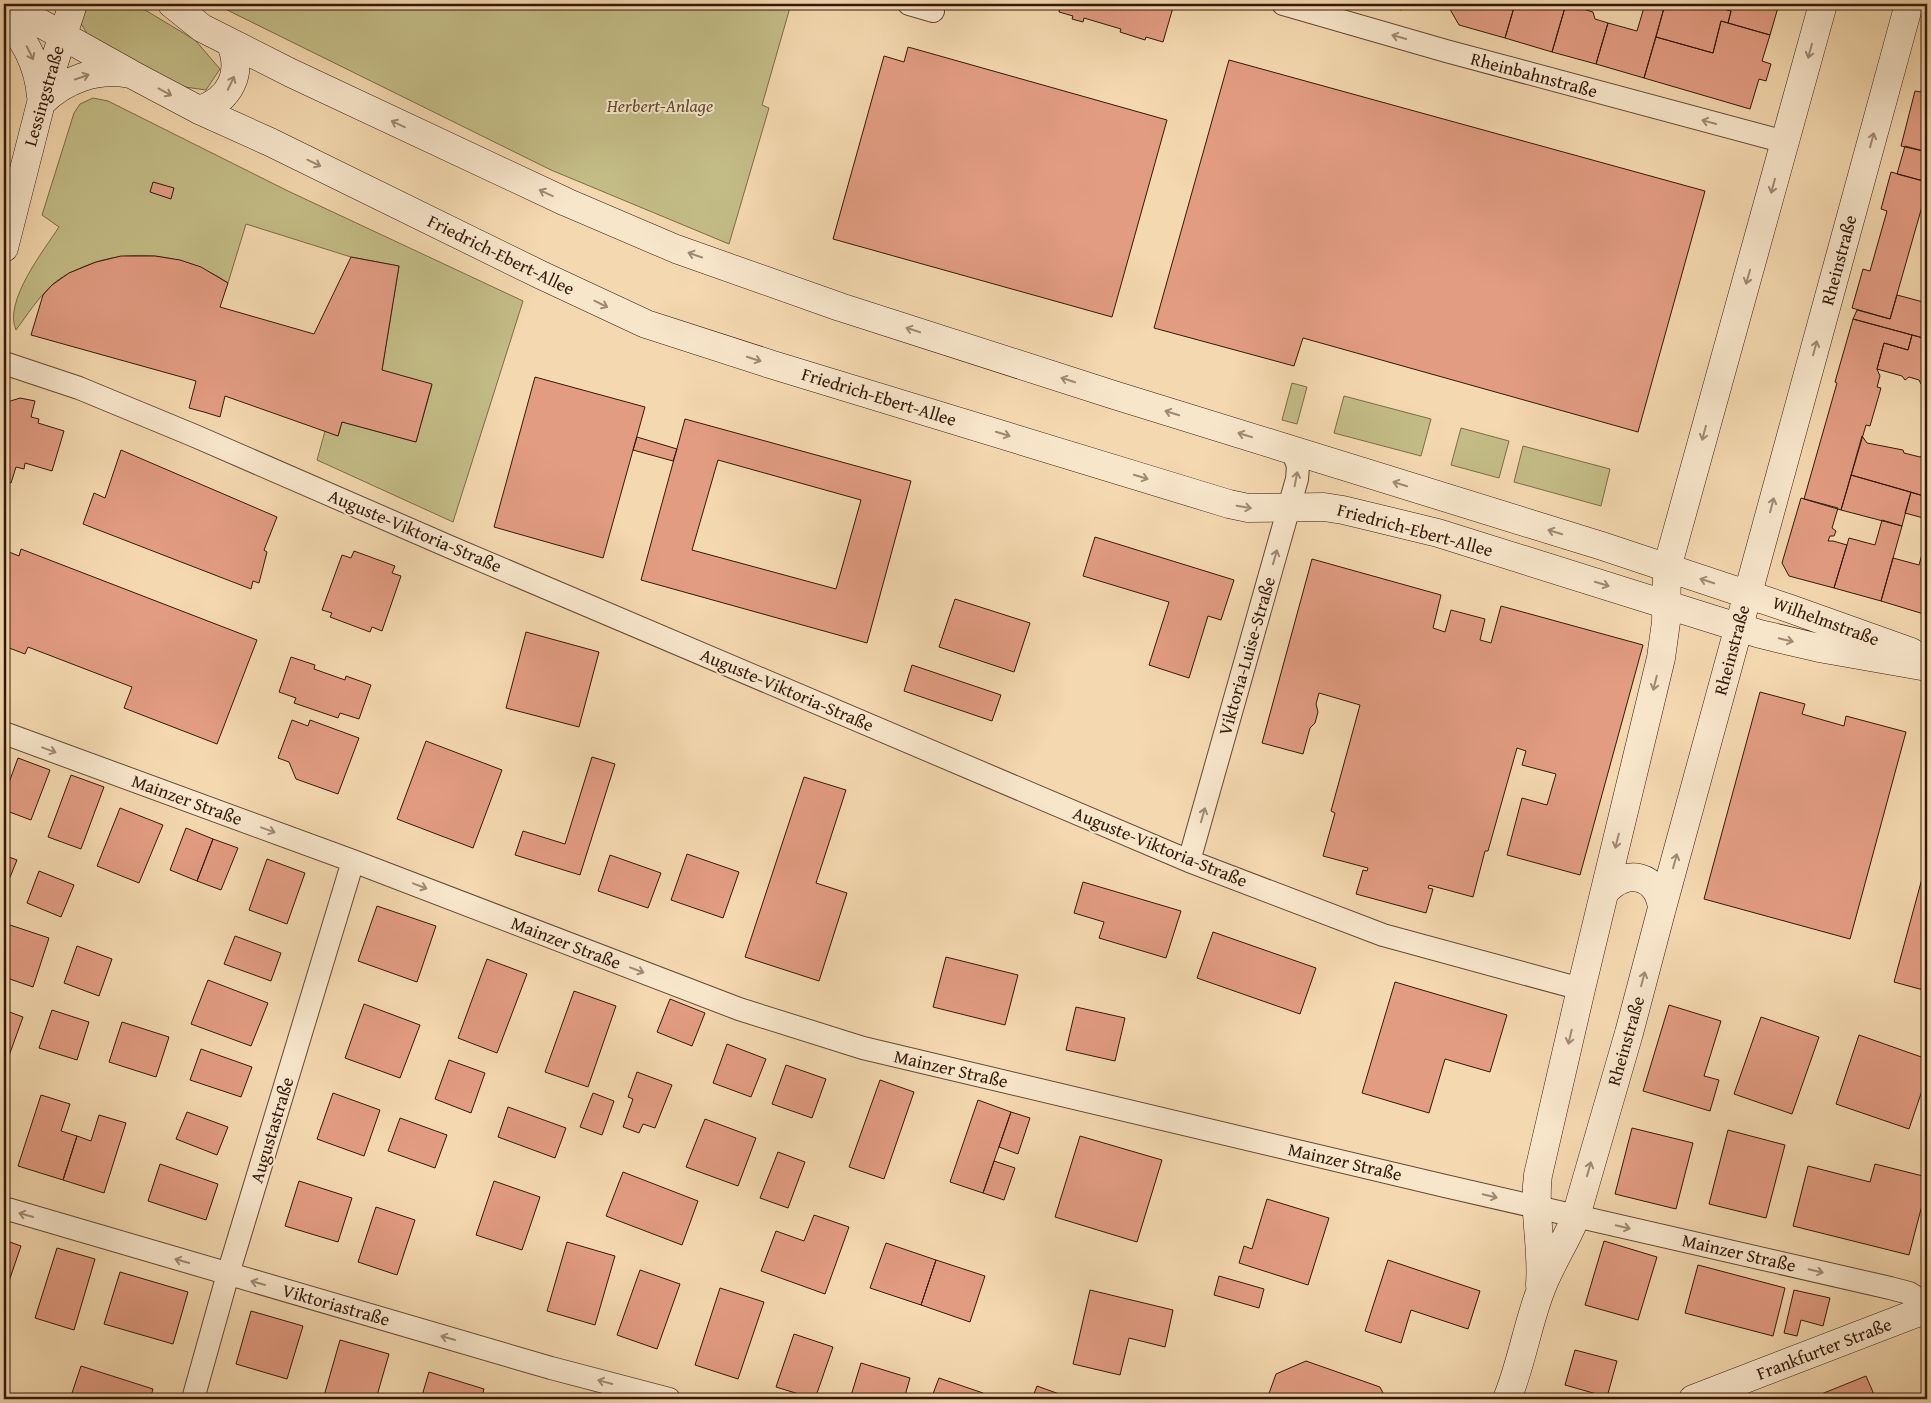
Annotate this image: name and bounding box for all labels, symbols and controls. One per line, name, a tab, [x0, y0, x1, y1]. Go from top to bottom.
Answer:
one-way arrow	[1391, 32, 1407, 42]
street label: Lessingstraße	[16, 42, 71, 150]
one-way arrow	[1805, 42, 1814, 58]
one-way arrow	[26, 45, 35, 60]
street label: Rheinbahnstraße	[1468, 45, 1601, 104]
one-way arrow	[74, 72, 90, 82]
one-way arrow	[226, 76, 236, 91]
one-way arrow	[157, 88, 172, 97]
park label: Herbert-Anlage	[606, 92, 713, 119]
one-way arrow	[1701, 116, 1717, 126]
one-way arrow	[391, 118, 406, 128]
one-way arrow	[1867, 132, 1877, 148]
one-way arrow	[306, 159, 321, 169]
one-way arrow	[1767, 177, 1777, 193]
one-way arrow	[538, 188, 553, 198]
street label: Friedrich-Ebert-Allee	[423, 207, 579, 302]
street label: Rheinstraße	[1814, 212, 1864, 308]
one-way arrow	[688, 250, 704, 260]
one-way arrow	[1742, 268, 1752, 284]
one-way arrow	[594, 299, 609, 309]
one-way arrow	[905, 325, 921, 335]
one-way arrow	[1810, 340, 1820, 356]
one-way arrow	[746, 354, 762, 364]
street label: Friedrich-Ebert-Allee	[798, 360, 960, 433]
one-way arrow	[1061, 375, 1076, 384]
one-way arrow	[1164, 407, 1180, 417]
one-way arrow	[1699, 425, 1709, 441]
one-way arrow	[994, 430, 1010, 440]
one-way arrow	[1237, 430, 1253, 440]
one-way arrow	[1292, 471, 1301, 487]
one-way arrow	[1133, 472, 1149, 482]
one-way arrow	[1392, 478, 1408, 488]
street label: Auguste-Viktoria-Straße	[324, 482, 506, 579]
street label: Friedrich-Ebert-Allee	[1334, 496, 1496, 563]
one-way arrow	[1768, 497, 1777, 513]
one-way arrow	[1236, 502, 1252, 512]
one-way arrow	[1547, 526, 1563, 536]
one-way arrow	[1271, 549, 1280, 565]
street label: Viktoria-Luise-Straße	[1211, 573, 1282, 738]
one-way arrow	[1700, 576, 1715, 585]
one-way arrow	[1593, 579, 1609, 589]
street label: Wilhelmstraße	[1769, 589, 1883, 652]
street label: Rheinstraße	[1707, 602, 1757, 698]
one-way arrow	[1777, 636, 1793, 645]
street label: Auguste-Viktoria-Straße	[696, 641, 878, 738]
one-way arrow	[1650, 674, 1659, 690]
one-way arrow	[41, 746, 57, 755]
street label: Mainzer Straße	[128, 767, 246, 832]
street label: Auguste-Viktoria-Straße	[1069, 799, 1251, 894]
one-way arrow	[1198, 807, 1208, 823]
one-way arrow	[260, 826, 275, 835]
one-way arrow	[1612, 832, 1621, 848]
one-way arrow	[1670, 853, 1680, 869]
one-way arrow	[412, 882, 427, 891]
street label: Mainzer Straße	[507, 909, 625, 976]
one-way arrow	[629, 966, 644, 975]
one-way arrow	[1639, 971, 1649, 987]
street label: Rheinstraße	[1600, 993, 1651, 1089]
one-way arrow	[1565, 1028, 1574, 1044]
street label: Mainzer Straße	[892, 1042, 1011, 1095]
street label: Augustastraße	[243, 1073, 300, 1186]
street label: Mainzer Straße	[1286, 1135, 1405, 1188]
one-way arrow	[1585, 1161, 1595, 1177]
one-way arrow	[1482, 1192, 1498, 1201]
one-way arrow	[18, 1209, 34, 1219]
one-way arrow	[1615, 1222, 1631, 1232]
street label: Mainzer Straße	[1680, 1226, 1799, 1279]
one-way arrow	[174, 1255, 190, 1265]
one-way arrow	[1807, 1267, 1823, 1276]
street label: Viktoriastraße	[279, 1276, 393, 1333]
one-way arrow	[251, 1278, 267, 1287]
street label: Frankfurter Straße	[1752, 1310, 1895, 1387]
one-way arrow	[441, 1332, 457, 1342]
one-way arrow	[597, 1377, 613, 1386]

